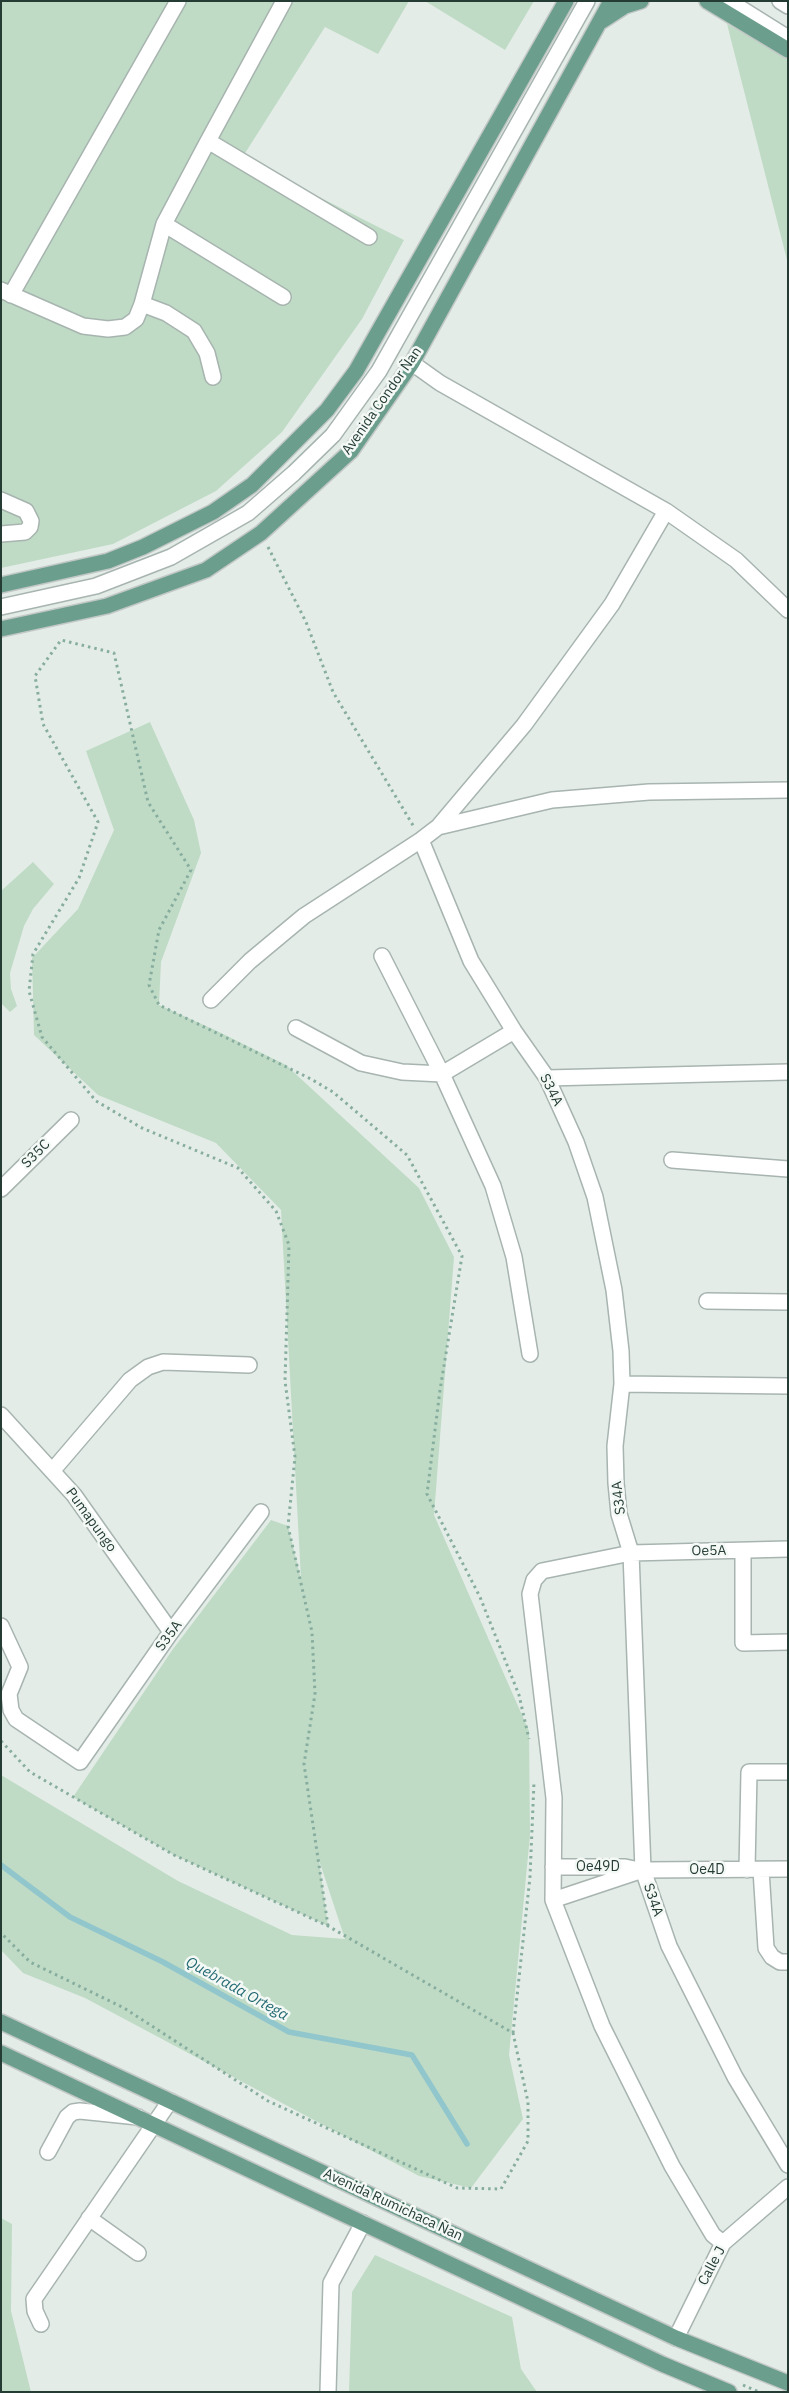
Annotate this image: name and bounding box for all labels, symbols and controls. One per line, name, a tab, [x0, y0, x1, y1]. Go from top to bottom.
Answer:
street label: Avenida Condor Ñan	[338, 344, 426, 458]
street label: S34A	[536, 1071, 566, 1109]
street label: S35C	[18, 1136, 54, 1172]
street label: S34A	[609, 1480, 629, 1516]
street label: Pumapungo	[62, 1485, 120, 1555]
street label: Oe5A	[691, 1542, 727, 1560]
street label: S35A	[152, 1617, 186, 1655]
street label: Oe49D	[576, 1859, 620, 1875]
street label: Oe4D	[689, 1862, 725, 1878]
street label: S34A	[640, 1881, 666, 1919]
water label: Quebrada Ortega	[183, 1953, 291, 2025]
street label: Avenida Rumichaca Ñan	[321, 2165, 465, 2245]
street label: Calle J	[695, 2244, 729, 2288]

